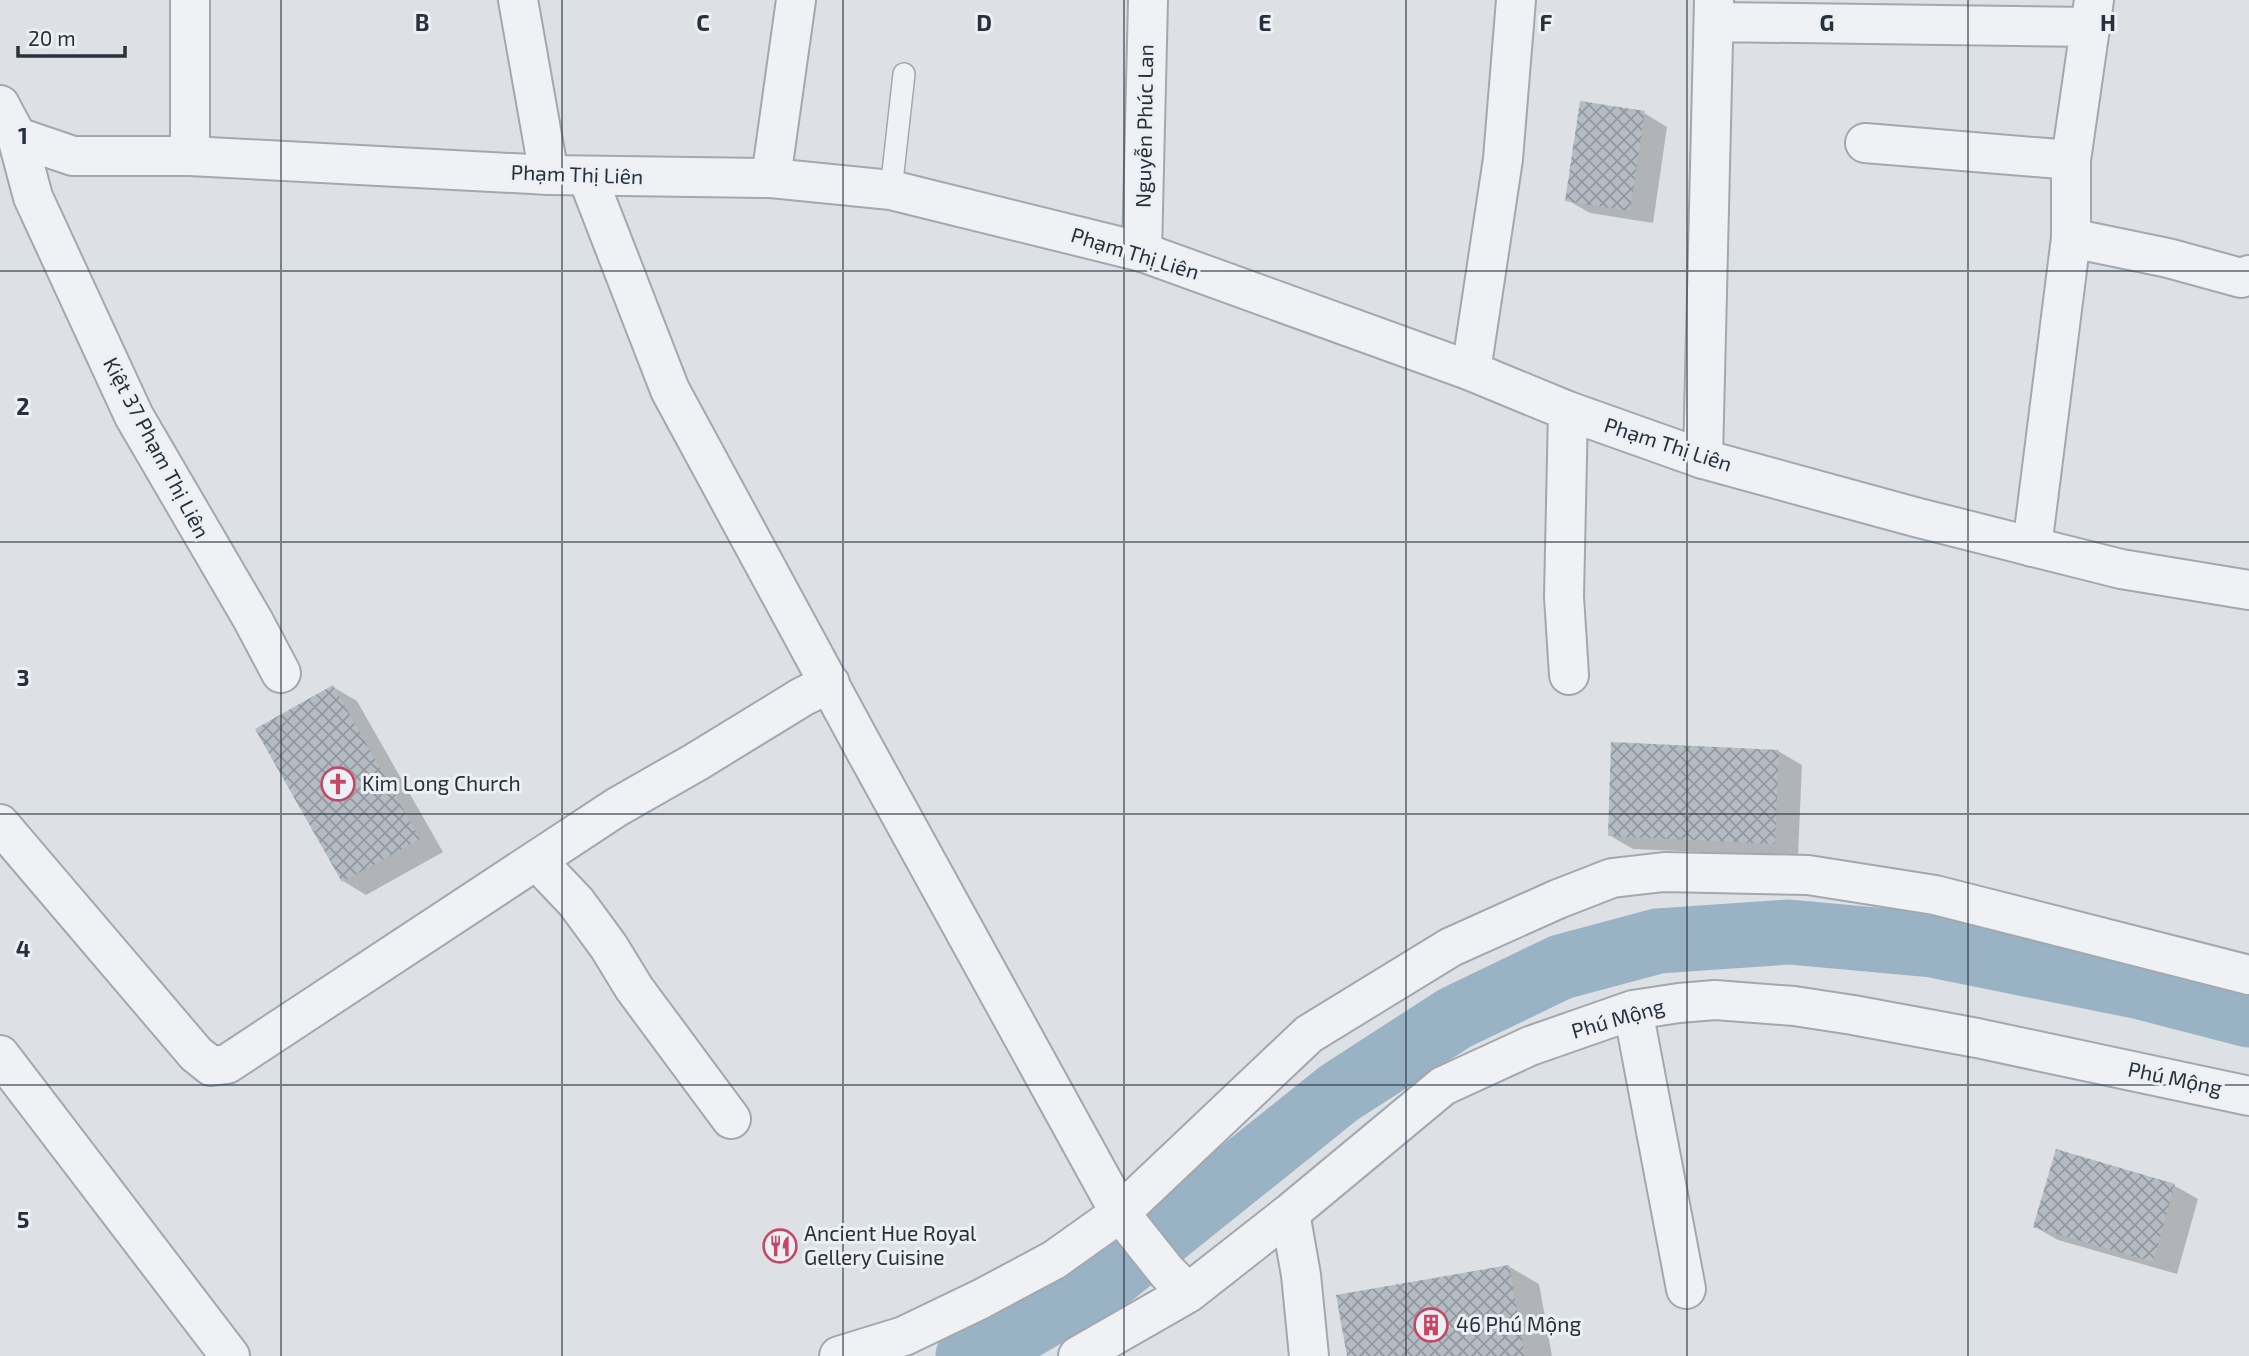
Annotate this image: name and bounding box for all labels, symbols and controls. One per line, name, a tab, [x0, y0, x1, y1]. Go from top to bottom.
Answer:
text: B	[415, 8, 429, 36]
text: C	[696, 8, 710, 36]
text: D	[976, 8, 992, 36]
text: E	[1258, 8, 1272, 36]
text: F	[1540, 8, 1553, 36]
text: G	[1820, 8, 1834, 36]
text: H	[2100, 8, 2116, 36]
scale bar	[18, 14, 124, 58]
text: 20 m	[28, 25, 76, 50]
street label: Nguyễn Phúc Lan	[1130, 44, 1157, 208]
text: 1	[18, 121, 28, 149]
street label: Phạm Thị Liên	[510, 159, 644, 188]
street label: Phạm Thị Liên	[1068, 221, 1202, 284]
street label: Kiệt 37 Phạm Thị Liên	[99, 353, 216, 542]
text: 2	[16, 392, 30, 420]
street label: Phạm Thị Liên	[1602, 411, 1735, 476]
text: 3	[16, 663, 30, 691]
church icon: Kim Long Church	[319, 765, 357, 803]
place label: Kim Long Church	[362, 770, 521, 795]
text: 4	[16, 934, 30, 962]
street label: Phú Mộng	[1568, 992, 1667, 1043]
street label: Phú Mộng	[2126, 1055, 2225, 1100]
text: 5	[17, 1205, 29, 1233]
place label: Ancient Hue Royal Gellery Cuisine	[804, 1220, 977, 1269]
restaurant icon: Ancient Hue Royal Gellery Cuisine	[761, 1227, 799, 1265]
building icon: 46 Phú Mộng	[1412, 1306, 1450, 1344]
place label: 46 Phú Mộng	[1456, 1311, 1581, 1336]

